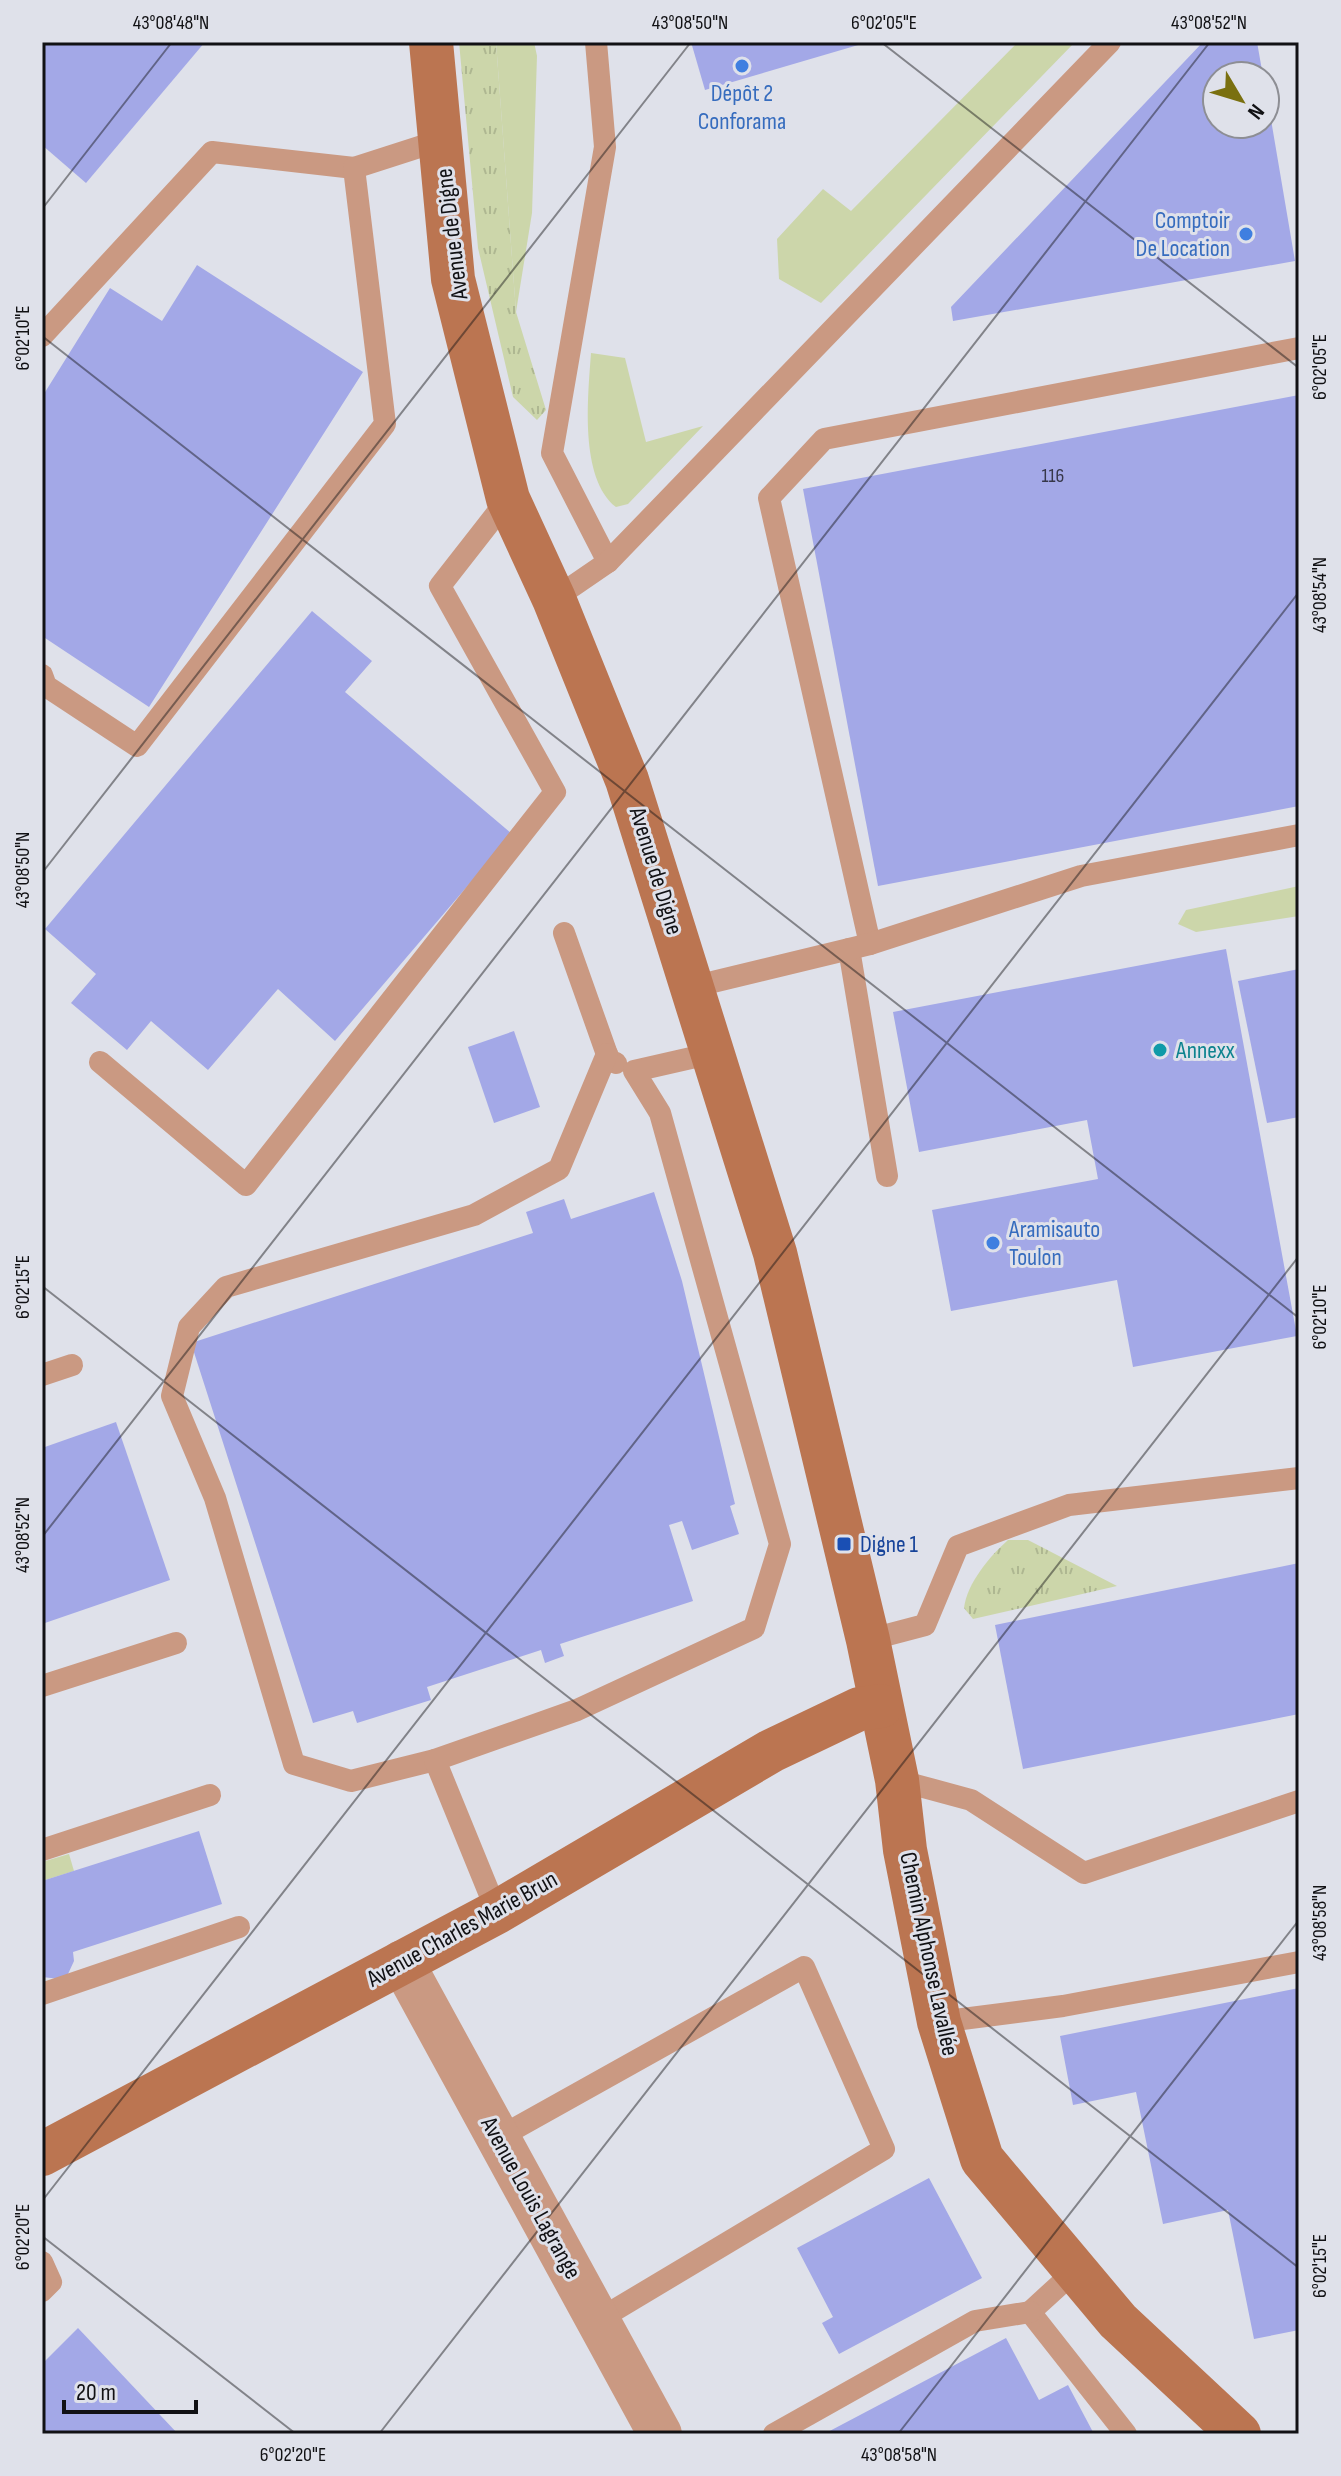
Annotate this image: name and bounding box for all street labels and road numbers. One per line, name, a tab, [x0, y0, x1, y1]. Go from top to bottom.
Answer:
street label: Avenue de Digne	[430, 167, 475, 302]
street label: Avenue de Digne	[623, 803, 689, 938]
street label: Chemin Alphonse Lavallée	[893, 1850, 965, 2058]
street label: Avenue Charles Marie Brun	[361, 1865, 562, 1994]
street label: Avenue Louis Lagrange	[474, 2111, 588, 2284]

